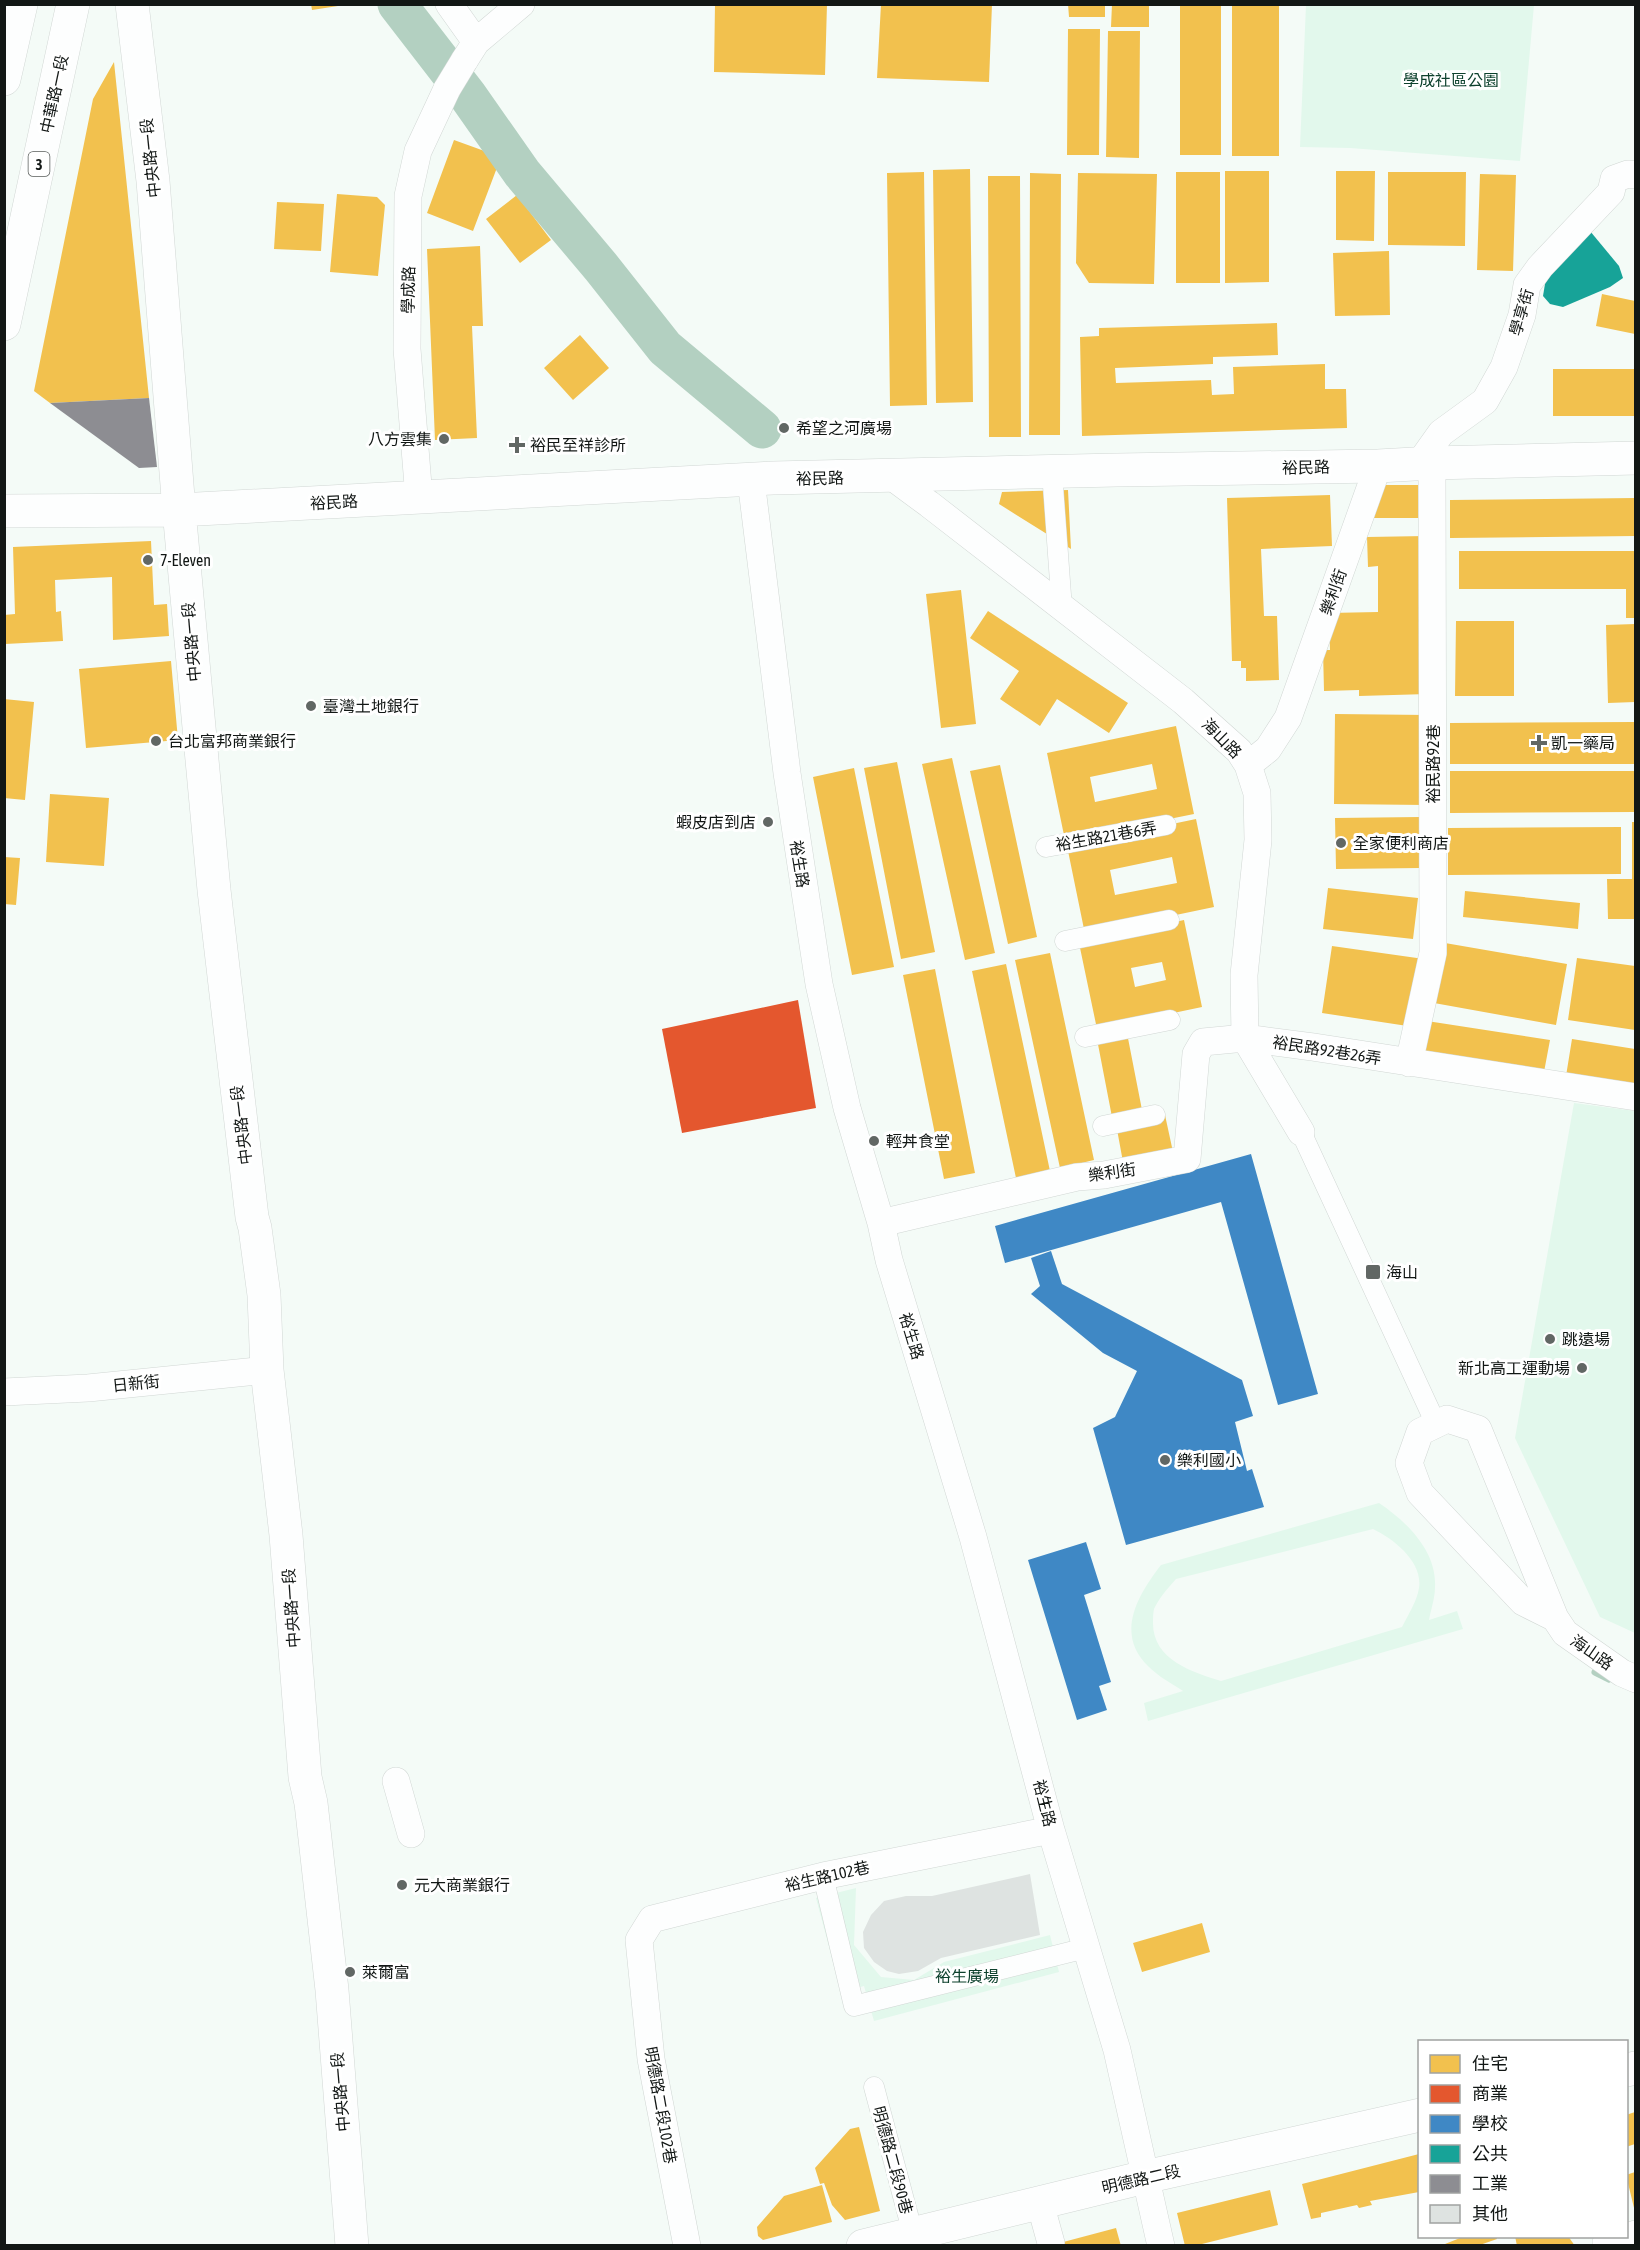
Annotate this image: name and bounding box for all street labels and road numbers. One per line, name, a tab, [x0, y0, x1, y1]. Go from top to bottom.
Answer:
street label: 中華路一段	[37, 53, 71, 135]
street label: 中央路一段	[137, 117, 163, 199]
road number: 3	[28, 152, 50, 176]
street label: 學成路	[399, 266, 417, 314]
street label: 學享街	[1506, 286, 1536, 338]
street label: 裕民路	[1282, 458, 1330, 476]
street label: 裕民路	[796, 469, 844, 487]
street label: 裕民路	[310, 492, 358, 512]
street label: 樂利街	[1316, 566, 1350, 618]
street label: 中央路一段	[179, 601, 203, 683]
street label: 海山路	[1199, 715, 1245, 761]
street label: 裕民路92巷	[1424, 724, 1442, 804]
street label: 裕生路21巷6弄	[1054, 818, 1158, 854]
street label: 裕生路	[787, 839, 813, 889]
street label: 裕民路92巷26弄	[1271, 1032, 1383, 1068]
street label: 中央路一段	[227, 1084, 255, 1166]
street label: 樂利街	[1087, 1160, 1137, 1184]
street label: 裕生路	[896, 1310, 928, 1362]
street label: 日新街	[111, 1372, 161, 1394]
street label: 中央路一段	[279, 1567, 303, 1649]
street label: 海山路	[1567, 1631, 1617, 1673]
street label: 裕生路	[1030, 1778, 1060, 1828]
street label: 裕生路102巷	[783, 1857, 871, 1895]
street label: 明德路二段102巷	[642, 2045, 680, 2165]
street label: 中央路一段	[328, 2051, 352, 2133]
street label: 明德路二段90巷	[870, 2104, 916, 2216]
street label: 明德路二段	[1100, 2161, 1182, 2197]

